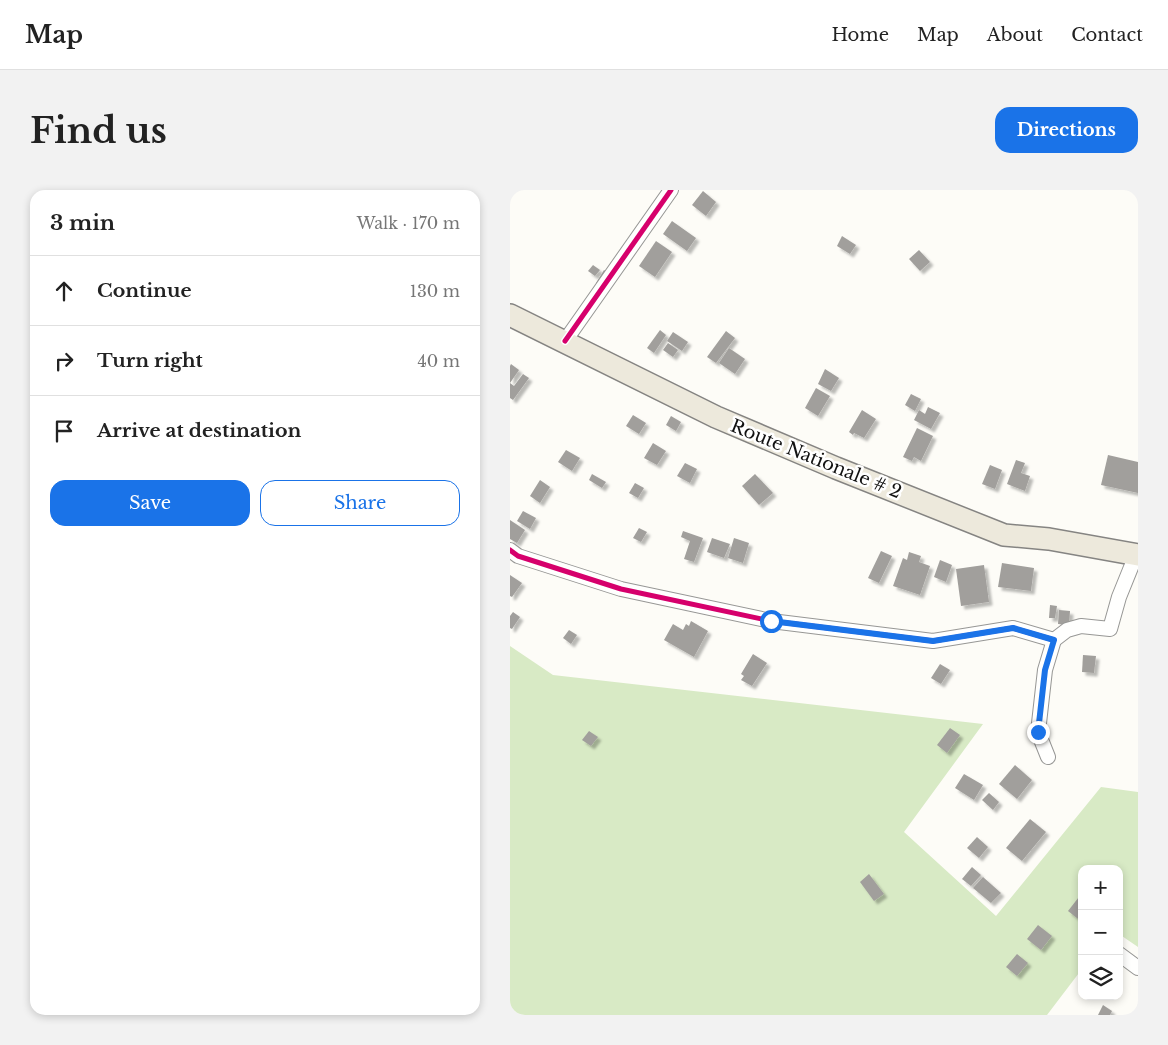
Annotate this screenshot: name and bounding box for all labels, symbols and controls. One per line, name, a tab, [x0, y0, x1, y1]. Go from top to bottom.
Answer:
text: Map	[25, 20, 83, 49]
text: Home	[831, 24, 889, 46]
text: Map	[917, 24, 959, 46]
text: About	[987, 24, 1043, 46]
text: Contact	[1071, 24, 1143, 46]
button: Directions	[995, 107, 1138, 153]
text: Find us	[30, 109, 167, 152]
text: 3 min	[50, 210, 115, 236]
text: Walk · 170 m	[357, 213, 460, 233]
icon: ahead	[50, 277, 78, 305]
text: Continue	[97, 279, 192, 302]
text: 130 m	[410, 281, 460, 301]
icon: right	[50, 347, 78, 375]
text: Turn right	[97, 349, 203, 372]
text: 40 m	[417, 351, 460, 371]
street label: Route Nationale # 2	[727, 415, 905, 503]
icon: arrive	[50, 417, 78, 445]
text: Arrive at destination	[97, 419, 301, 442]
button: Save	[50, 480, 250, 526]
button: Share	[260, 480, 460, 526]
route start	[760, 610, 783, 633]
route end	[1027, 721, 1050, 744]
map controls	[1078, 865, 1123, 1000]
button: +	[1078, 865, 1123, 910]
button: −	[1078, 910, 1123, 955]
button: layers	[1078, 955, 1123, 1000]

